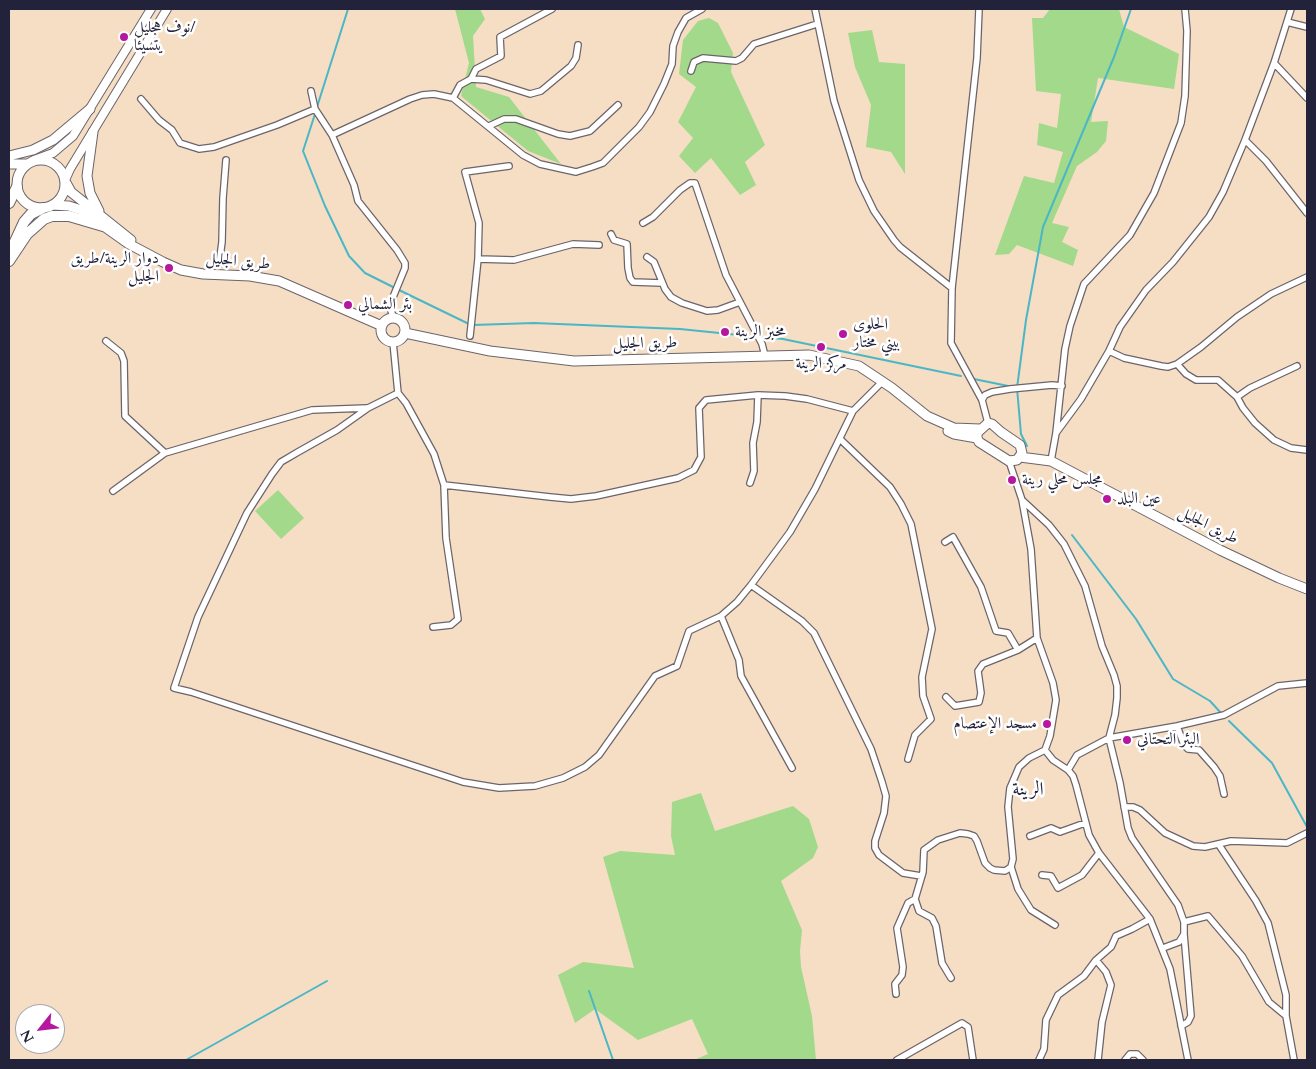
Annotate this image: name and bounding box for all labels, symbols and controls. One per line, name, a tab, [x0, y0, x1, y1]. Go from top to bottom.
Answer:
place label: نوف هجليل/ يتسيئا	[134, 18, 195, 56]
marker: نوف هجليل/ يتسيئا	[118, 31, 130, 43]
place label: دوار الرينة/طريق الجليل	[70, 249, 159, 287]
street label: طريق الجليل	[205, 249, 271, 275]
marker: دوار الرينة/طريق الجليل	[163, 262, 175, 274]
place label: بئر الشمالي	[358, 295, 412, 315]
marker: بئر الشمالي	[342, 299, 354, 311]
place label: الحلوى بيني مختار	[853, 315, 900, 353]
place label: مخبز الرينة	[735, 322, 786, 342]
marker: مخبز الرينة	[719, 326, 731, 338]
marker: الحلوى بيني مختار	[837, 328, 849, 340]
street label: طريق الجليل	[613, 334, 677, 354]
marker: مركز الرينة	[815, 341, 827, 353]
place label: مركز الرينة	[795, 354, 847, 374]
place label: مجلس محلي رينة	[1022, 470, 1102, 490]
marker: مجلس محلي رينة	[1006, 474, 1018, 486]
place label: عين البلد	[1117, 489, 1161, 509]
marker: عين البلد	[1101, 493, 1113, 505]
street label: طريق الجليل	[1175, 503, 1241, 549]
place label: مسجد الإعتصام	[954, 714, 1037, 734]
marker: مسجد الإعتصام	[1041, 718, 1053, 730]
place label: البئر التحتاني	[1137, 730, 1200, 750]
marker: البئر التحتاني	[1121, 734, 1133, 746]
district label: الرينة	[1012, 780, 1044, 802]
north arrow	[15, 1004, 65, 1054]
text: N	[16, 1026, 39, 1046]

